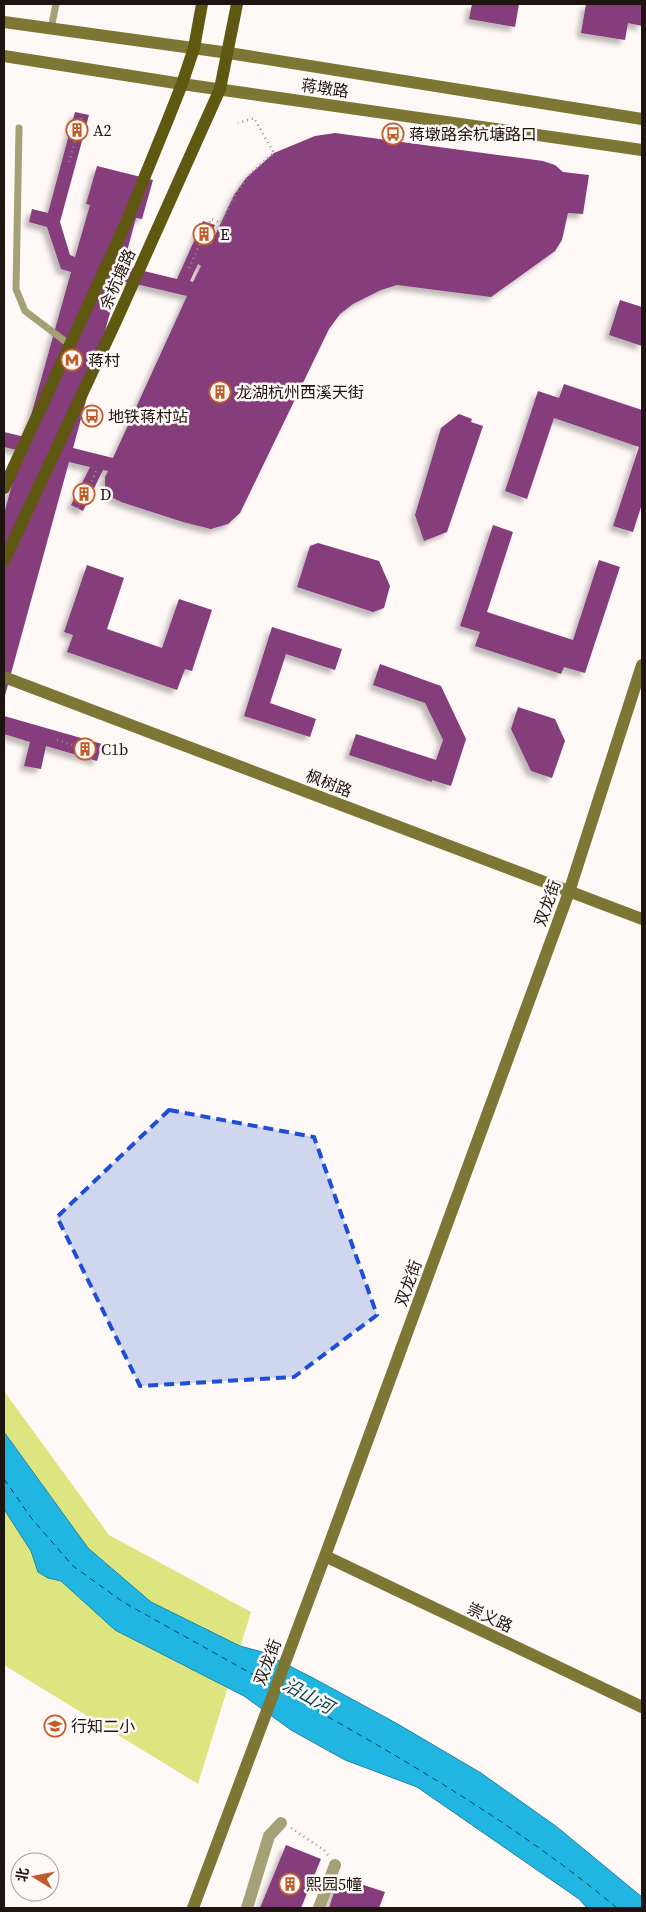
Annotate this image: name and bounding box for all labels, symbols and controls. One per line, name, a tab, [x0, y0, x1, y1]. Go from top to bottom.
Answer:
street label: 蒋墩路	[300, 74, 350, 102]
building icon: A2	[65, 118, 89, 142]
place label: A2	[93, 119, 112, 141]
bus stop icon: 蒋墩路余杭塘路口	[381, 122, 405, 146]
place label: 蒋墩路余杭塘路口	[409, 123, 537, 145]
building icon: E	[192, 222, 216, 246]
place label: E	[220, 223, 230, 245]
street label: 余杭塘路	[94, 245, 140, 313]
metro station icon: 蒋村	[60, 348, 84, 372]
place label: 蒋村	[88, 349, 120, 371]
building icon: 龙湖杭州西溪天街	[208, 380, 232, 404]
place label: 龙湖杭州西溪天街	[236, 381, 364, 403]
bus stop icon: 地铁蒋村站	[80, 404, 104, 428]
place label: 地铁蒋村站	[108, 405, 188, 427]
building icon: D	[72, 482, 96, 506]
place label: D	[100, 483, 111, 505]
building icon: C1b	[73, 737, 97, 761]
place label: C1b	[101, 738, 128, 760]
street label: 枫树路	[303, 764, 355, 802]
street label: 双龙街	[528, 877, 566, 929]
street label: 双龙街	[389, 1257, 427, 1309]
street label: 崇义路	[464, 1597, 516, 1637]
street label: 双龙街	[248, 1636, 286, 1688]
water label: 沿山河	[279, 1672, 341, 1721]
school or university icon: 行知二小	[43, 1714, 67, 1738]
place label: 行知二小	[71, 1715, 135, 1737]
north arrow	[10, 1852, 60, 1902]
text: 北	[11, 1866, 33, 1883]
building icon: 熙园5幢	[278, 1872, 302, 1896]
place label: 熙园5幢	[306, 1873, 362, 1895]

